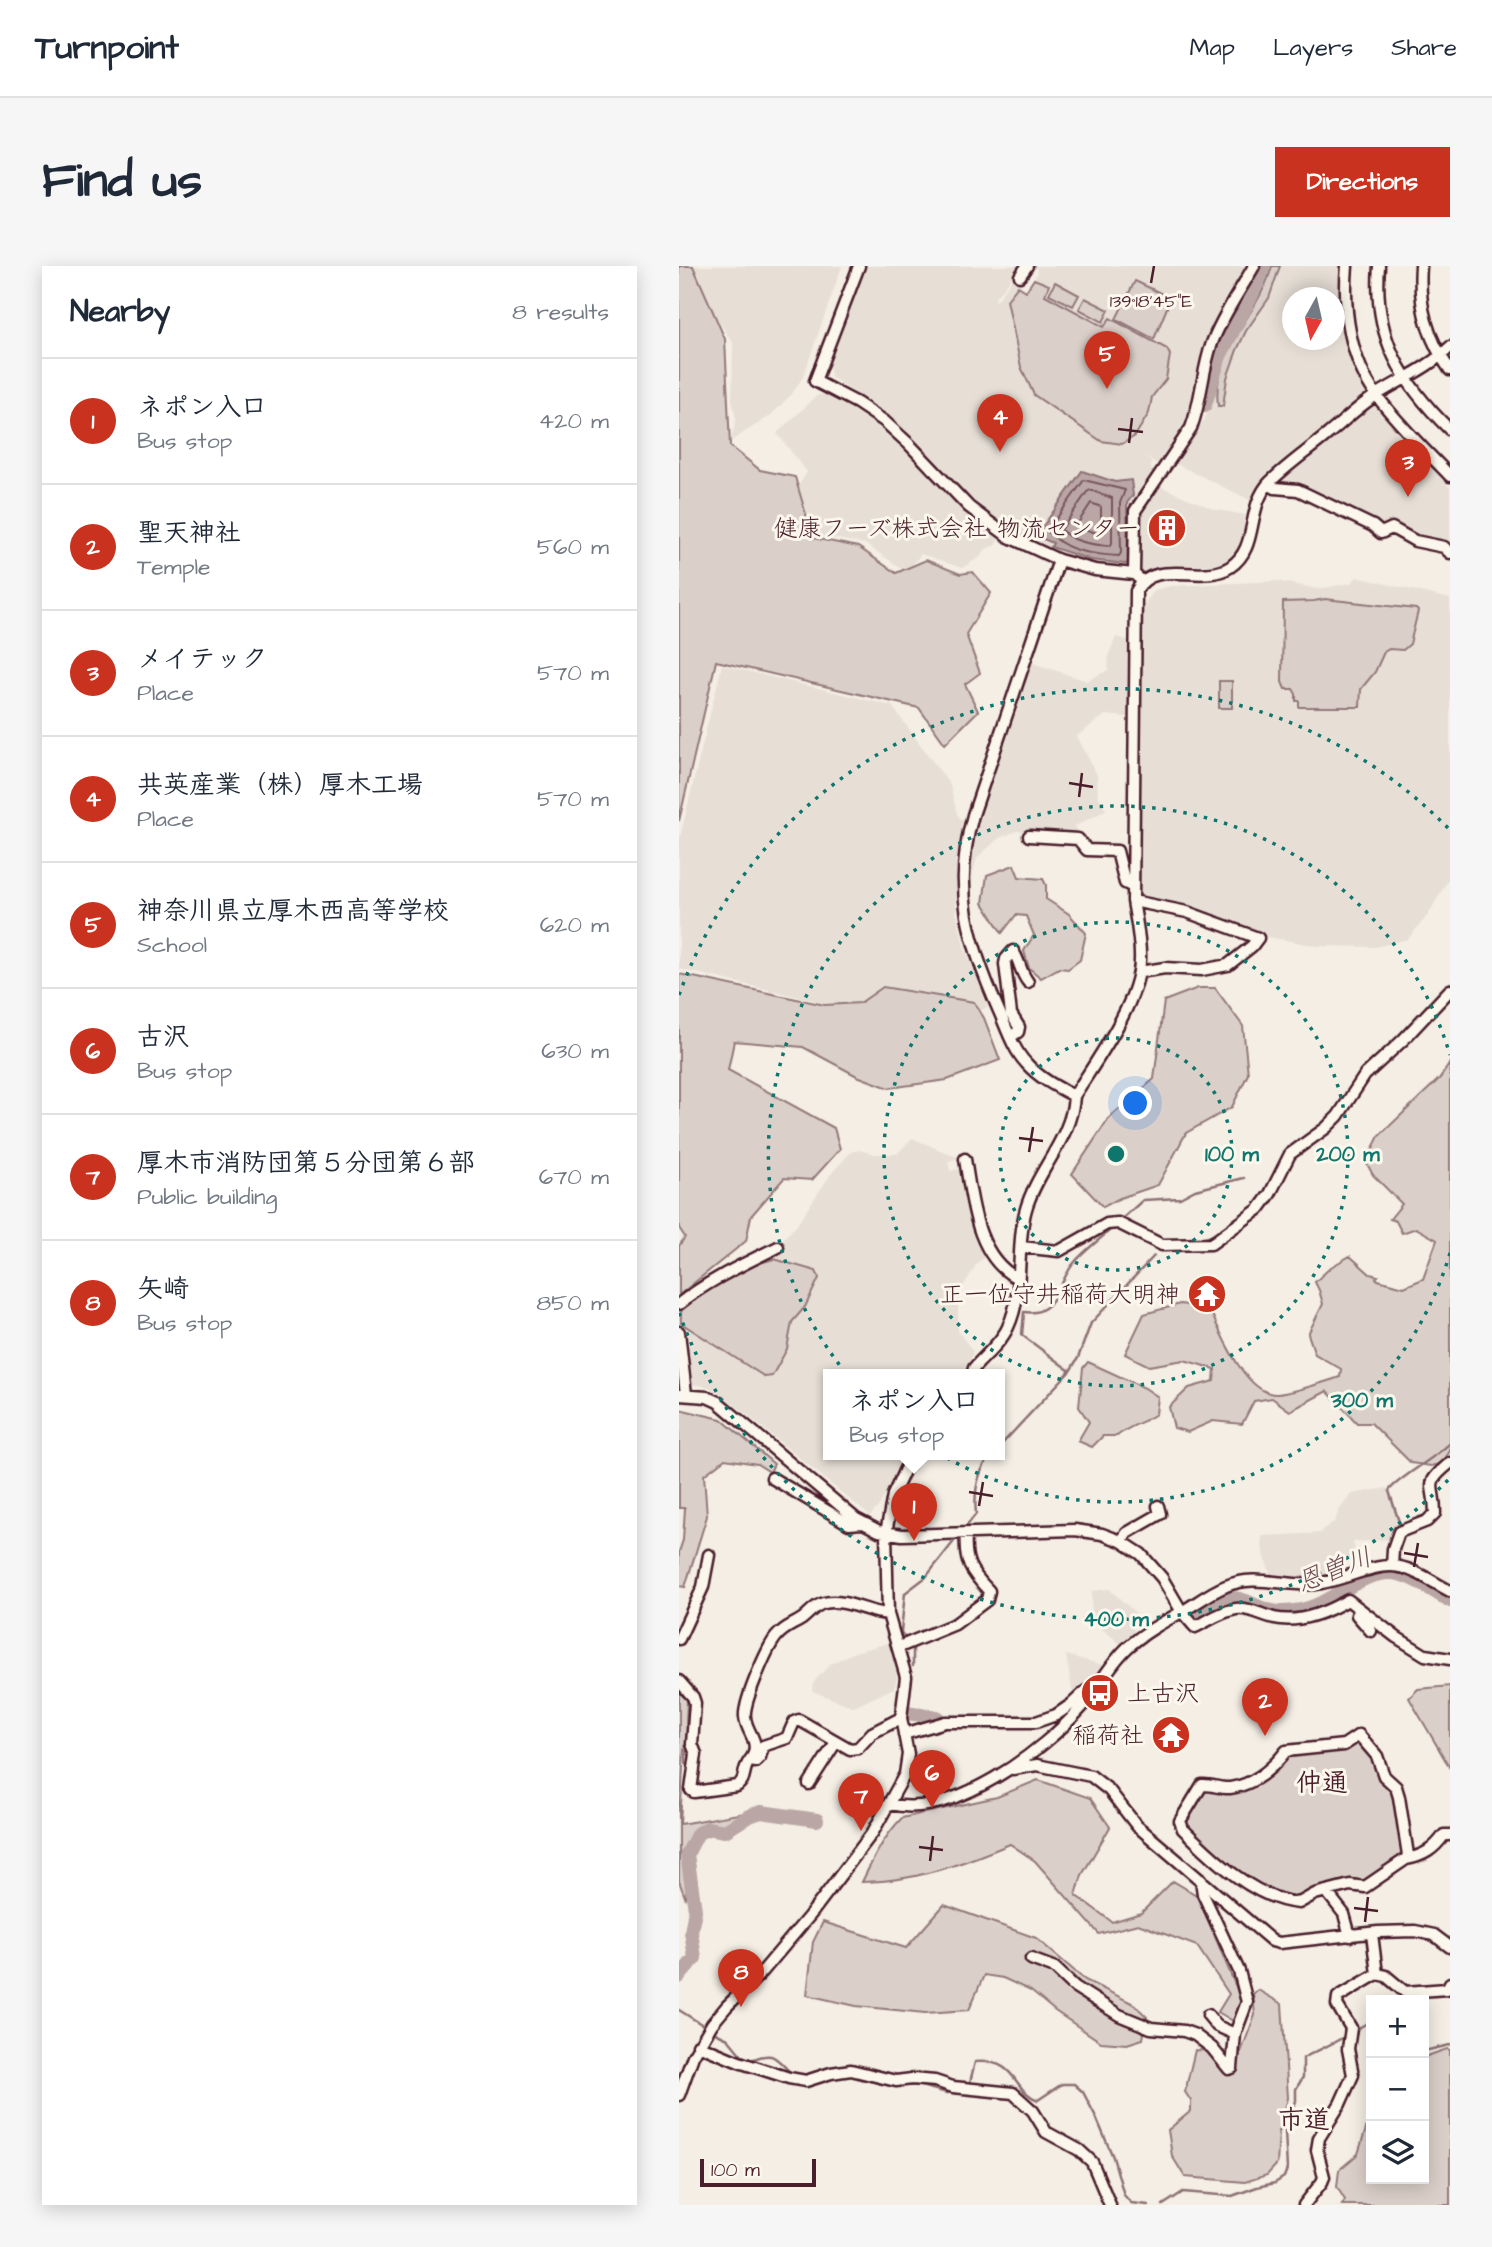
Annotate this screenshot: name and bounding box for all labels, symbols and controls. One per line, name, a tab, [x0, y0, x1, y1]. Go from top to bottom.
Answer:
text: Turnpoint	[35, 25, 179, 71]
text: Map	[1190, 31, 1235, 65]
text: Layers	[1273, 31, 1353, 65]
text: Share	[1391, 31, 1457, 65]
button: Directions	[1275, 147, 1450, 217]
text: Find us	[42, 148, 202, 216]
north arrow	[1282, 287, 1345, 350]
text: 139°18'45"E	[1110, 289, 1193, 314]
text: Nearby	[70, 291, 170, 333]
text: 8 results	[512, 296, 609, 328]
pin: 5	[1084, 331, 1130, 389]
text: ネポン入口	[137, 389, 267, 425]
pin: 4	[977, 394, 1023, 452]
text: 1	[92, 405, 94, 437]
text: 420 m	[539, 405, 609, 437]
text: Bus stop	[137, 425, 232, 457]
pin: 3	[1385, 439, 1431, 497]
building icon: 健康フーズ株式会社 物流センター	[1146, 507, 1188, 549]
place label: 健康フーズ株式会社 物流センター	[774, 512, 1140, 546]
text: 聖天神社	[137, 515, 241, 551]
text: 2	[86, 531, 100, 563]
text: 560 m	[537, 531, 609, 563]
text: Temple	[137, 551, 211, 583]
text: メイテック	[137, 641, 268, 677]
text: 3	[87, 657, 99, 689]
text: 570 m	[537, 657, 609, 689]
text: Place	[137, 677, 194, 709]
text: 共英産業（株）厚木工場	[137, 767, 423, 803]
text: 4	[85, 783, 101, 815]
text: 570 m	[537, 783, 609, 815]
text: Place	[137, 803, 194, 835]
text: 神奈川県立厚木西高等学校	[137, 893, 449, 929]
text: 5	[85, 909, 101, 941]
text: 620 m	[540, 909, 609, 941]
text: School	[137, 929, 207, 961]
text: 古沢	[137, 1019, 189, 1055]
text: 6	[86, 1035, 100, 1067]
text: 630 m	[541, 1035, 609, 1067]
text: Bus stop	[137, 1055, 232, 1087]
your location	[1118, 1086, 1152, 1120]
text: 100 m	[1205, 1140, 1260, 1169]
text: 200 m	[1315, 1140, 1380, 1169]
centre of rings	[1104, 1142, 1128, 1166]
text: 厚木市消防団第５分団第６部	[137, 1145, 475, 1181]
text: 7	[86, 1161, 100, 1193]
text: 670 m	[539, 1161, 609, 1193]
text: Public building	[137, 1181, 277, 1213]
text: 矢崎	[137, 1271, 189, 1307]
temple icon: 正一位守井稲荷大明神	[1186, 1273, 1228, 1315]
place label: 正一位守井稲荷大明神	[940, 1278, 1180, 1312]
text: 8	[86, 1287, 100, 1319]
text: 850 m	[536, 1287, 609, 1319]
text: Bus stop	[137, 1307, 232, 1339]
popup	[823, 1369, 1005, 1460]
text: ネポン入口	[849, 1383, 979, 1419]
text: 300 m	[1330, 1386, 1394, 1415]
text: Bus stop	[849, 1419, 944, 1451]
pin: 1	[891, 1483, 937, 1541]
water label: 恩曽川	[1291, 1539, 1377, 1601]
text: 400 m	[1083, 1605, 1149, 1634]
bus stop icon: 上古沢	[1079, 1672, 1121, 1714]
place label: 上古沢	[1127, 1677, 1199, 1711]
pin: 2	[1242, 1678, 1288, 1736]
temple icon: 稲荷社	[1150, 1714, 1192, 1756]
place label: 稲荷社	[1072, 1719, 1144, 1753]
pin: 6	[909, 1750, 955, 1808]
district label: 仲通	[1296, 1765, 1348, 1801]
pin: 7	[838, 1773, 884, 1831]
pin: 8	[718, 1949, 764, 2007]
map controls	[1366, 1995, 1429, 2184]
button: +	[1366, 1995, 1429, 2058]
button: −	[1366, 2058, 1429, 2121]
district label: 市道	[1278, 2102, 1330, 2138]
button: layers	[1366, 2121, 1429, 2184]
scale bar	[700, 2156, 815, 2188]
text: 100 m	[711, 2157, 760, 2184]

